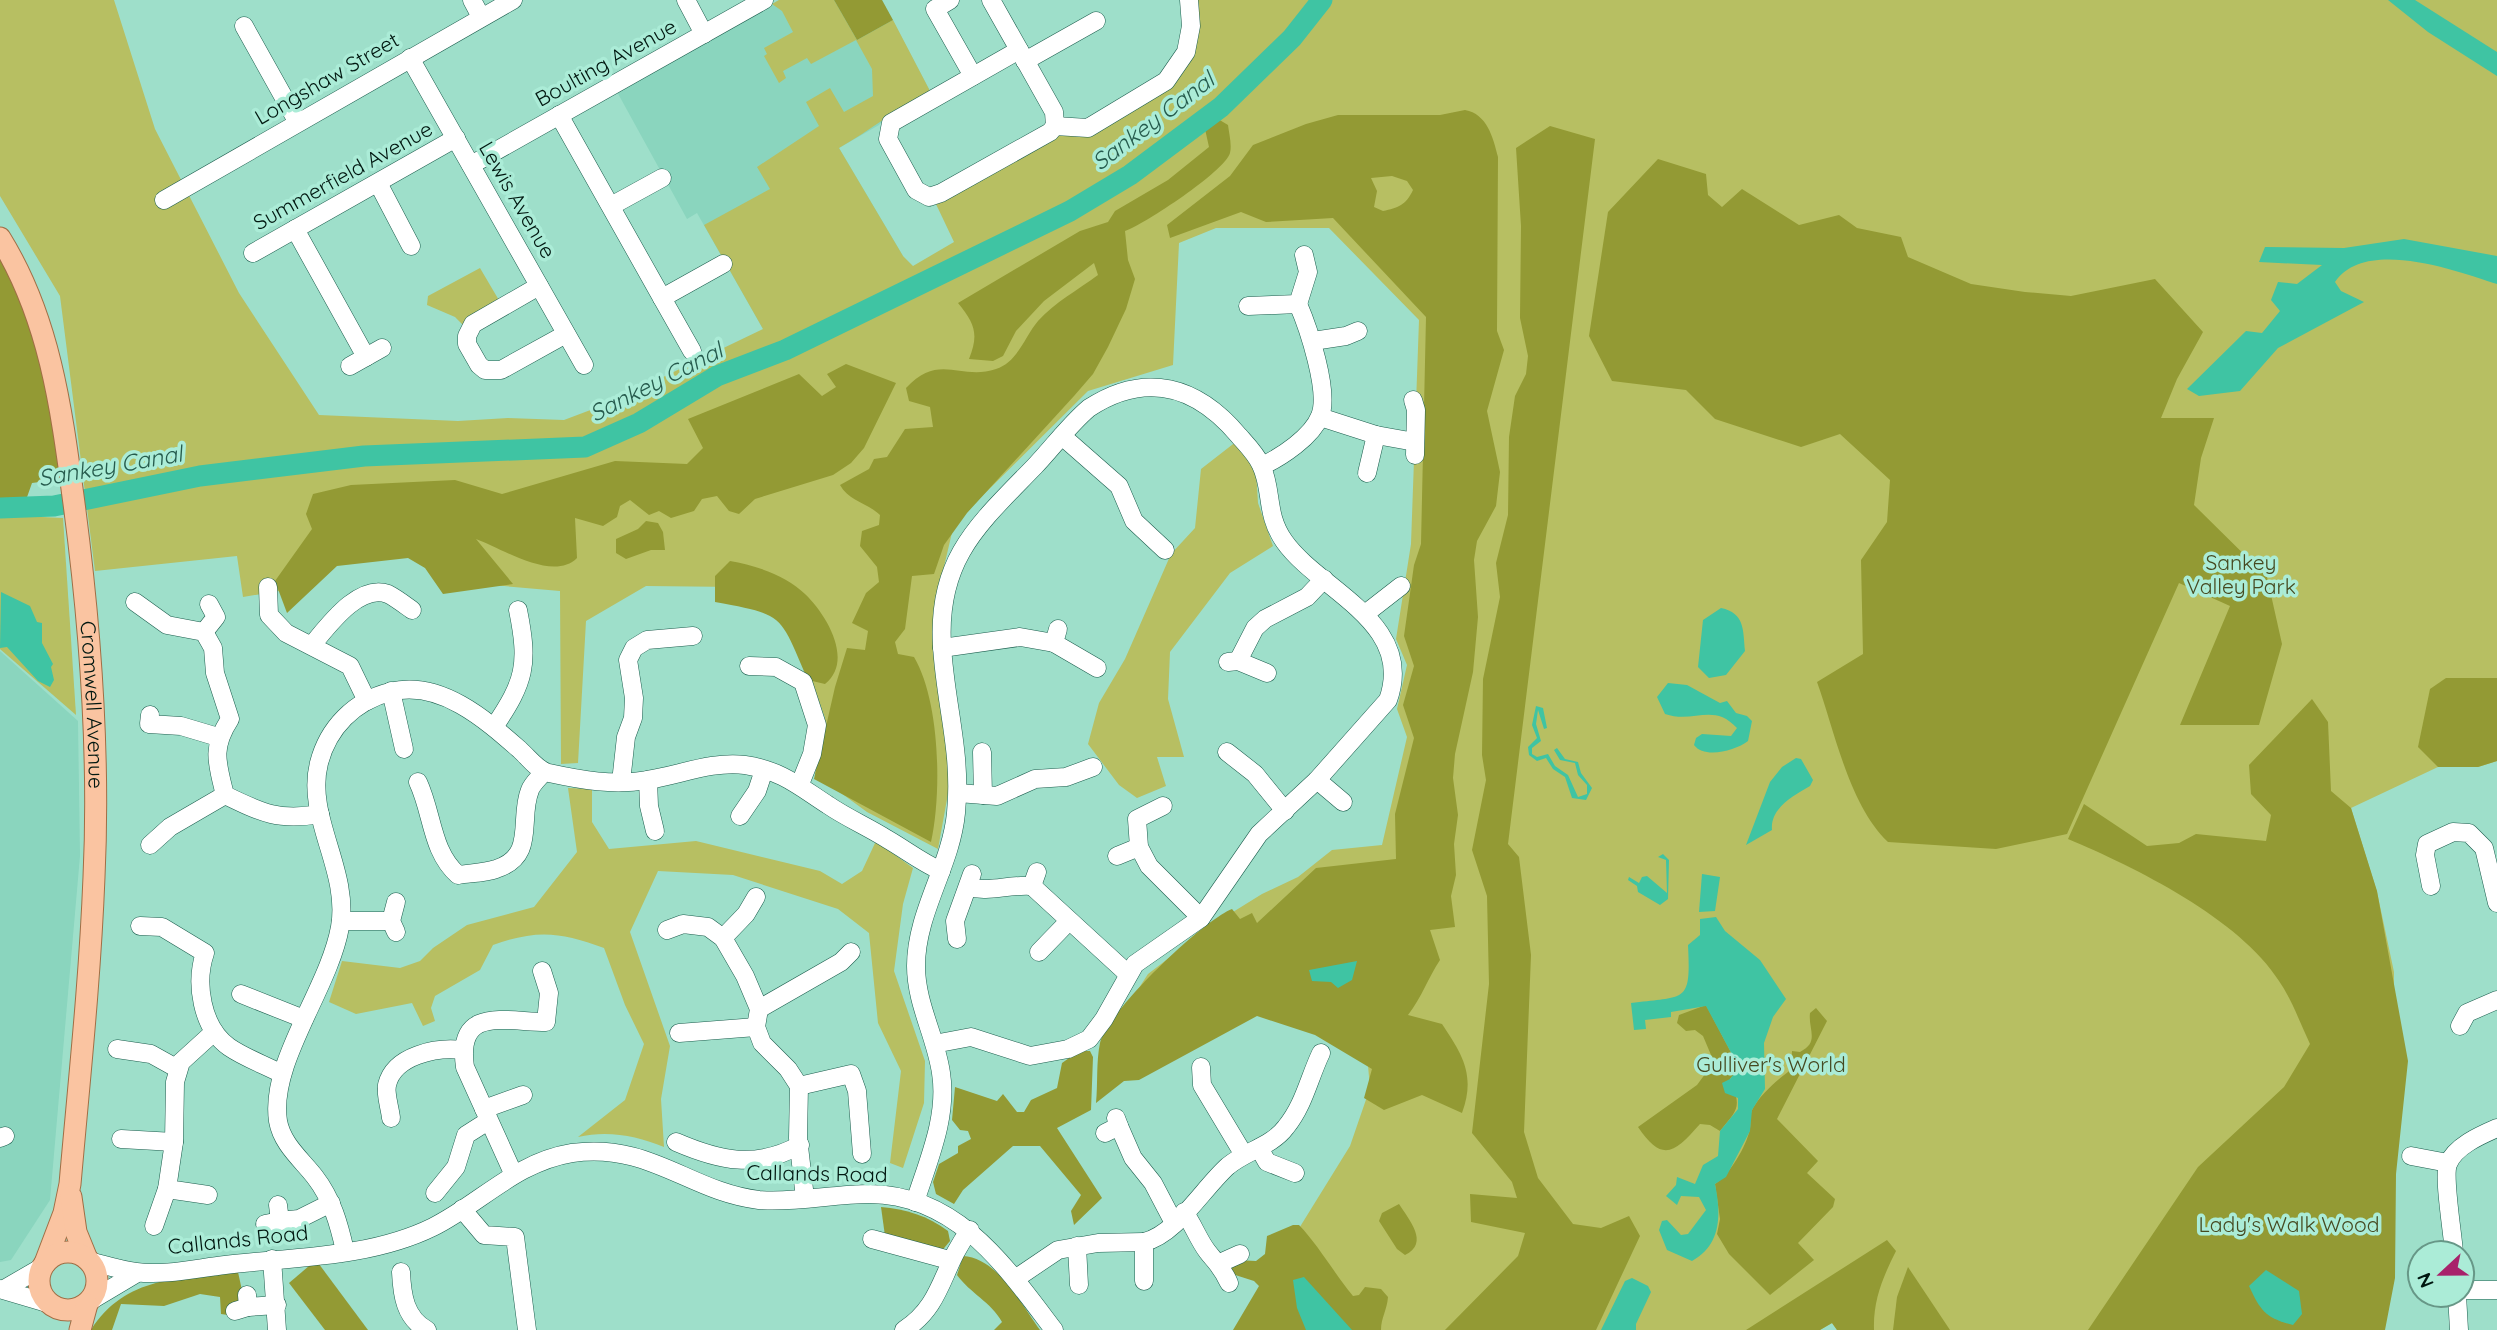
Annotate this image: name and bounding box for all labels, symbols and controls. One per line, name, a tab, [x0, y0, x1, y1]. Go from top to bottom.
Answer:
street label: Boulting Avenue	[530, 13, 681, 112]
street label: Longshaw Street	[250, 26, 403, 130]
water label: Sankey Canal	[1086, 64, 1222, 176]
street label: Summerfield Avenue	[248, 115, 437, 235]
street label: Lewis Avenue	[474, 136, 562, 263]
water label: Sankey Canal	[584, 334, 730, 428]
water label: Sankey Canal	[36, 438, 187, 492]
park label: Sankey Valley Park	[2186, 549, 2296, 599]
street label: Cromwell Avenue	[75, 620, 110, 789]
park label: Gulliver's World	[1696, 1051, 1846, 1077]
street label: Callands Road	[746, 1159, 888, 1187]
park label: Lady's Walk Wood	[2199, 1211, 2379, 1237]
street label: Callands Road	[166, 1219, 310, 1259]
north arrow	[2406, 1239, 2476, 1309]
text: N	[2411, 1269, 2439, 1291]

